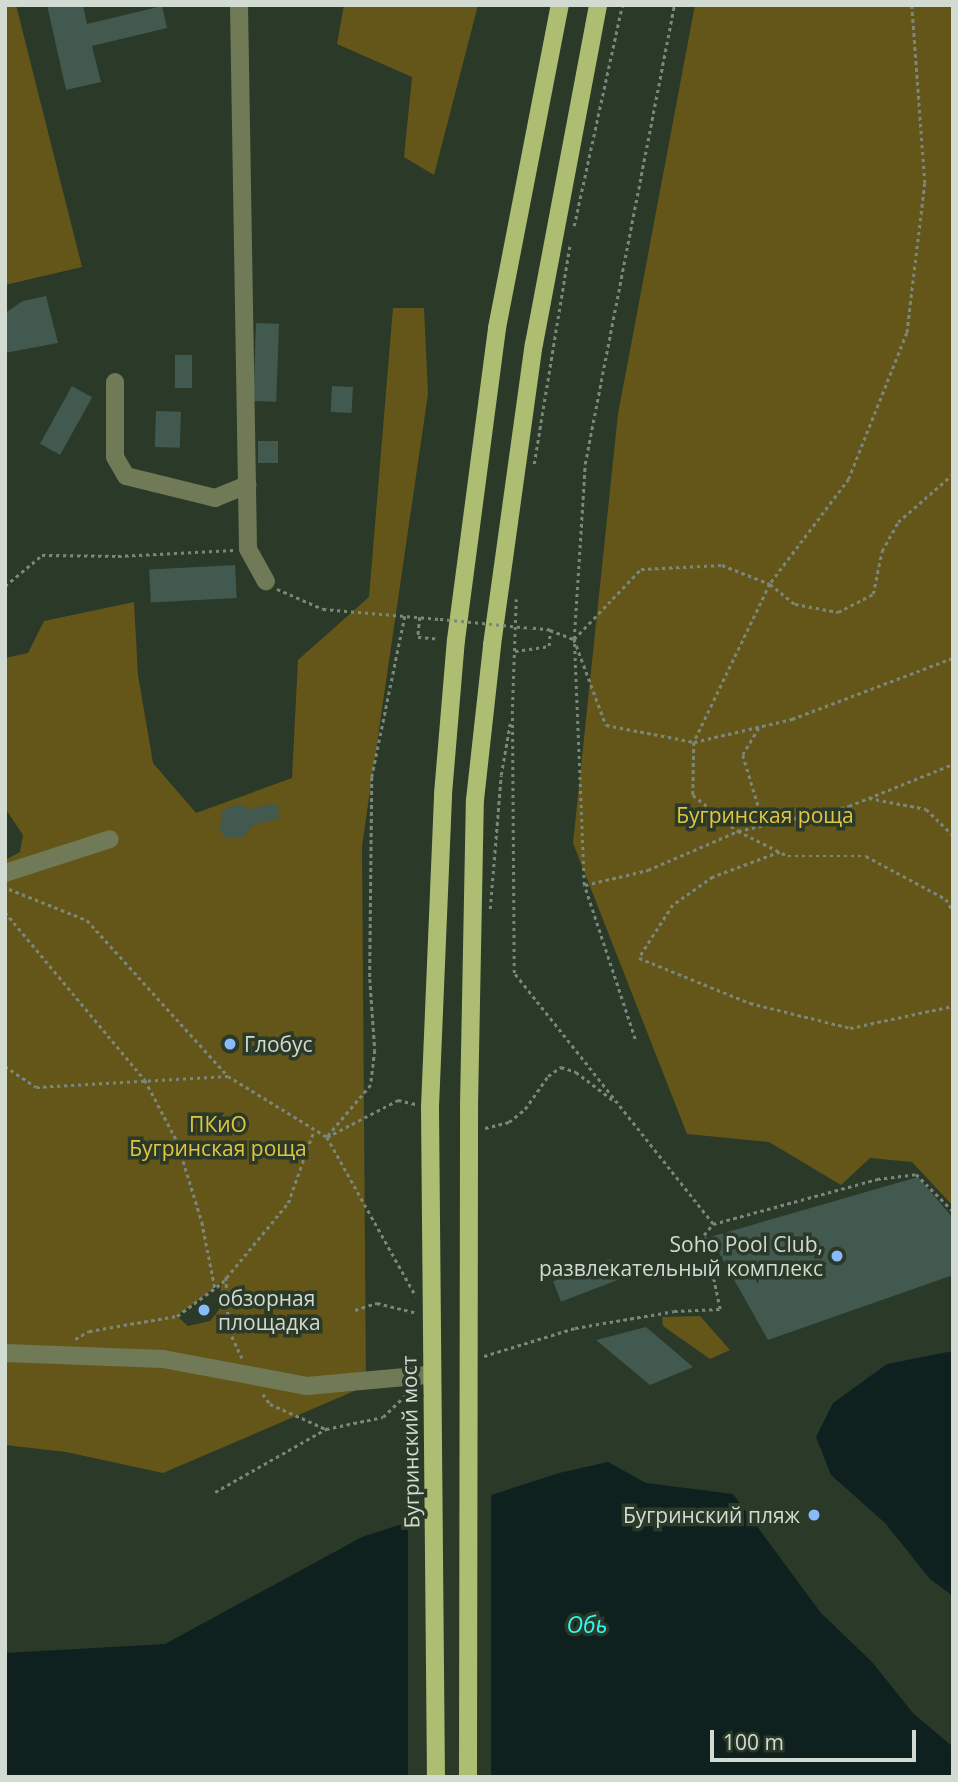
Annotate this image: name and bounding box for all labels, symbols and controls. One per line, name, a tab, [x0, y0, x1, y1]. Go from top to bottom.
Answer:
park label: Бугринская роща	[676, 802, 854, 828]
place label: Глобус	[244, 1031, 313, 1057]
marker: Глобус	[222, 1036, 238, 1052]
park label: ПКиО Бугринская роща	[129, 1111, 307, 1161]
place label: Soho Pool Club, развлекательный комплекс	[539, 1231, 823, 1281]
marker: Soho Pool Club, развлекательный комплекс	[829, 1248, 845, 1264]
place label: обзорная площадка	[218, 1285, 321, 1335]
marker: обзорная площадка	[196, 1302, 212, 1318]
street label: Бугринский мост	[396, 1355, 424, 1529]
place label: Бугринский пляж	[623, 1502, 800, 1528]
marker: Бугринский пляж	[806, 1507, 822, 1523]
water label: Обь	[566, 1610, 608, 1638]
scale bar	[713, 1716, 920, 1760]
text: 100 m	[723, 1728, 784, 1756]

